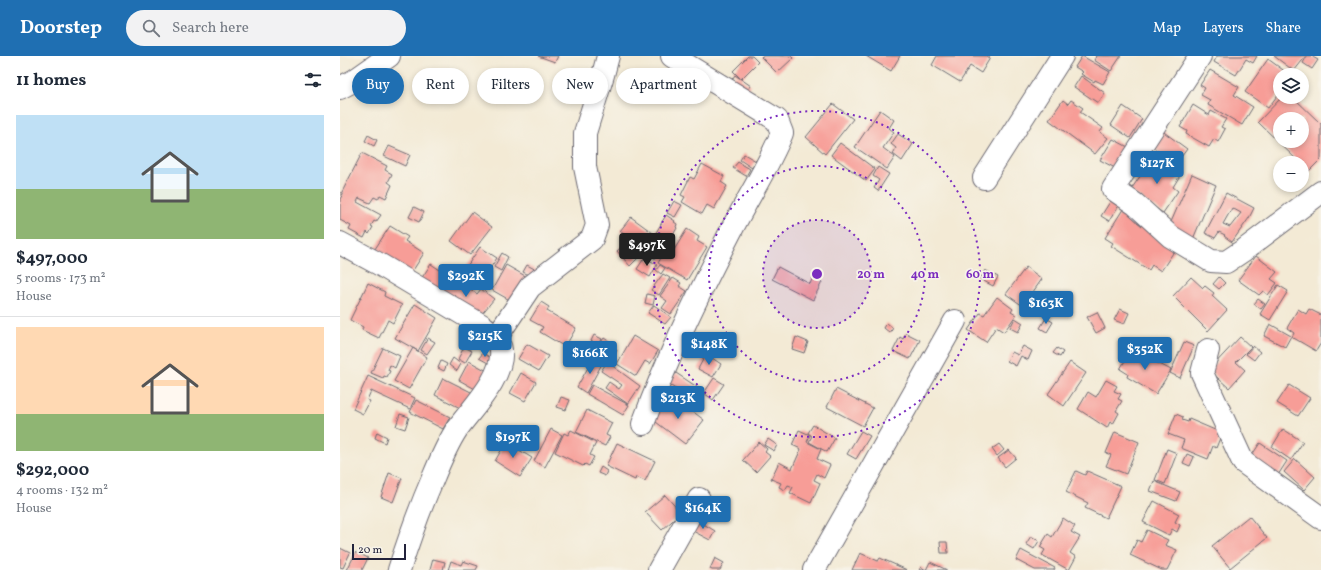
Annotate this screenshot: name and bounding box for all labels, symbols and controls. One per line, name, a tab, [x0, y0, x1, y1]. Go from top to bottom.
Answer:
search box	[126, 10, 406, 46]
text: Doorstep	[20, 15, 102, 41]
icon: search	[140, 17, 162, 39]
text: Search here	[172, 18, 249, 39]
text: Map	[1153, 19, 1181, 38]
text: Layers	[1203, 19, 1243, 38]
text: Share	[1265, 19, 1301, 38]
chip: Buy	[352, 68, 404, 104]
chip: Rent	[412, 68, 469, 104]
chip: Filters	[477, 68, 544, 104]
chip: New	[552, 68, 608, 104]
chip: Apartment	[616, 68, 711, 104]
map controls	[1273, 68, 1309, 192]
button: layers	[1273, 68, 1309, 104]
text: 11 homes	[16, 69, 86, 92]
icon: filters	[302, 69, 324, 91]
button: +	[1273, 112, 1309, 148]
icon: home	[134, 141, 206, 213]
pin: $127K	[1129, 151, 1185, 185]
text: $127K	[1140, 155, 1174, 173]
button: −	[1273, 156, 1309, 192]
pin: $497K	[619, 233, 675, 267]
text: $497K	[628, 237, 666, 255]
text: $497,000	[16, 247, 88, 270]
pin: $292K	[438, 264, 494, 298]
centre of rings	[810, 267, 824, 281]
text: 20 m	[857, 267, 885, 283]
text: 40 m	[911, 267, 940, 283]
text: 60 m	[966, 267, 994, 283]
text: $292K	[447, 268, 485, 286]
text: 5 rooms · 173 m²	[16, 270, 106, 288]
text: House	[16, 288, 52, 306]
pin: $163K	[1018, 291, 1074, 325]
text: $163K	[1028, 295, 1064, 313]
pin: $215K	[457, 324, 513, 358]
text: $215K	[468, 328, 502, 346]
pin: $148K	[681, 332, 737, 366]
text: $148K	[691, 336, 727, 354]
pin: $352K	[1117, 337, 1173, 371]
pin: $166K	[562, 341, 618, 375]
text: $352K	[1127, 341, 1163, 359]
text: $166K	[572, 345, 608, 363]
icon: home	[134, 353, 206, 425]
pin: $213K	[650, 386, 706, 420]
text: $213K	[660, 390, 696, 408]
pin: $197K	[485, 425, 541, 459]
text: $197K	[495, 429, 531, 447]
text: $292,000	[16, 459, 89, 482]
text: 4 rooms · 132 m²	[16, 482, 108, 500]
pin: $164K	[675, 496, 731, 530]
text: House	[16, 500, 52, 518]
text: $164K	[685, 500, 721, 518]
scale bar	[352, 542, 406, 561]
text: 20 m	[358, 543, 382, 558]

